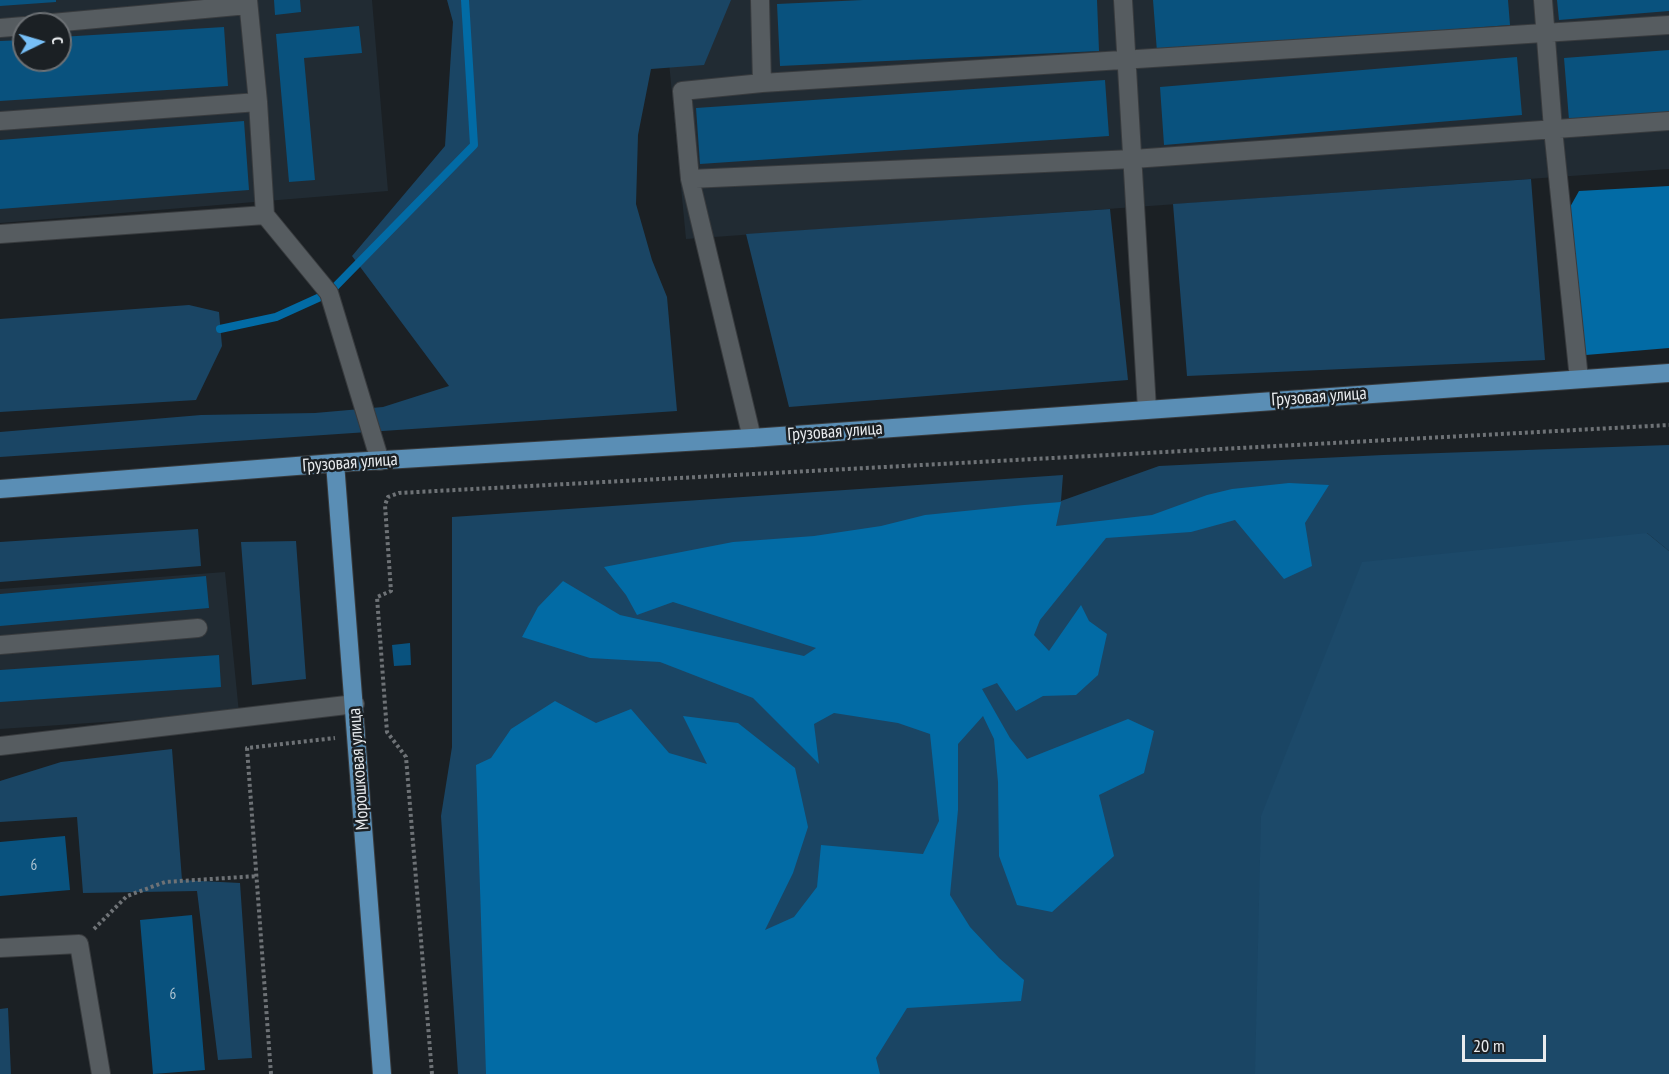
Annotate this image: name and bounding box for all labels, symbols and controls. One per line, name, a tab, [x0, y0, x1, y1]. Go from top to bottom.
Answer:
north arrow	[12, 12, 72, 72]
text: С	[48, 36, 68, 45]
street label: Грузовая улица	[1271, 383, 1367, 411]
street label: Грузовая улица	[787, 418, 883, 446]
street label: Грузовая улица	[302, 449, 398, 477]
street label: Морошковая улица	[344, 707, 374, 831]
house number: 6	[31, 857, 37, 875]
house number: 6	[170, 986, 176, 1004]
scale bar	[1465, 1023, 1549, 1061]
text: 20 m	[1473, 1034, 1505, 1057]

